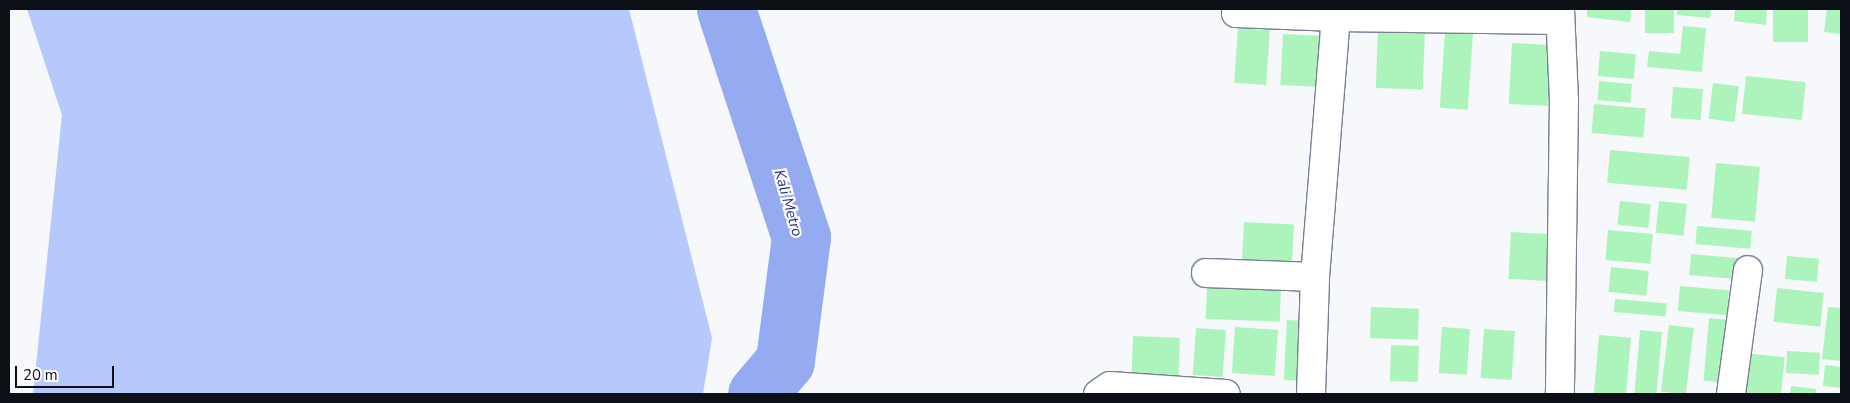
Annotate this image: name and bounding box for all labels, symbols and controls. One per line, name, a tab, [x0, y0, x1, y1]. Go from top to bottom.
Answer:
water label: Kali Metro	[770, 167, 806, 239]
scale bar	[18, 356, 116, 388]
text: 20 m	[23, 365, 58, 385]

